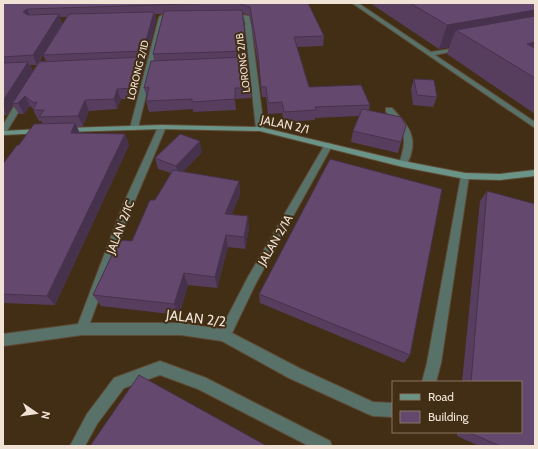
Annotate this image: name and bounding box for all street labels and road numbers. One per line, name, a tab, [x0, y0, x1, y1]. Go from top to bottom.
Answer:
street label: LORONG 2/1B	[233, 32, 253, 94]
street label: LORONG 2/1D	[124, 39, 152, 101]
street label: JALAN 2/1	[258, 111, 311, 136]
street label: JALAN 2/1C	[103, 198, 137, 257]
street label: JALAN 2/1A	[254, 211, 296, 269]
street label: JALAN 2/2	[164, 305, 227, 331]

